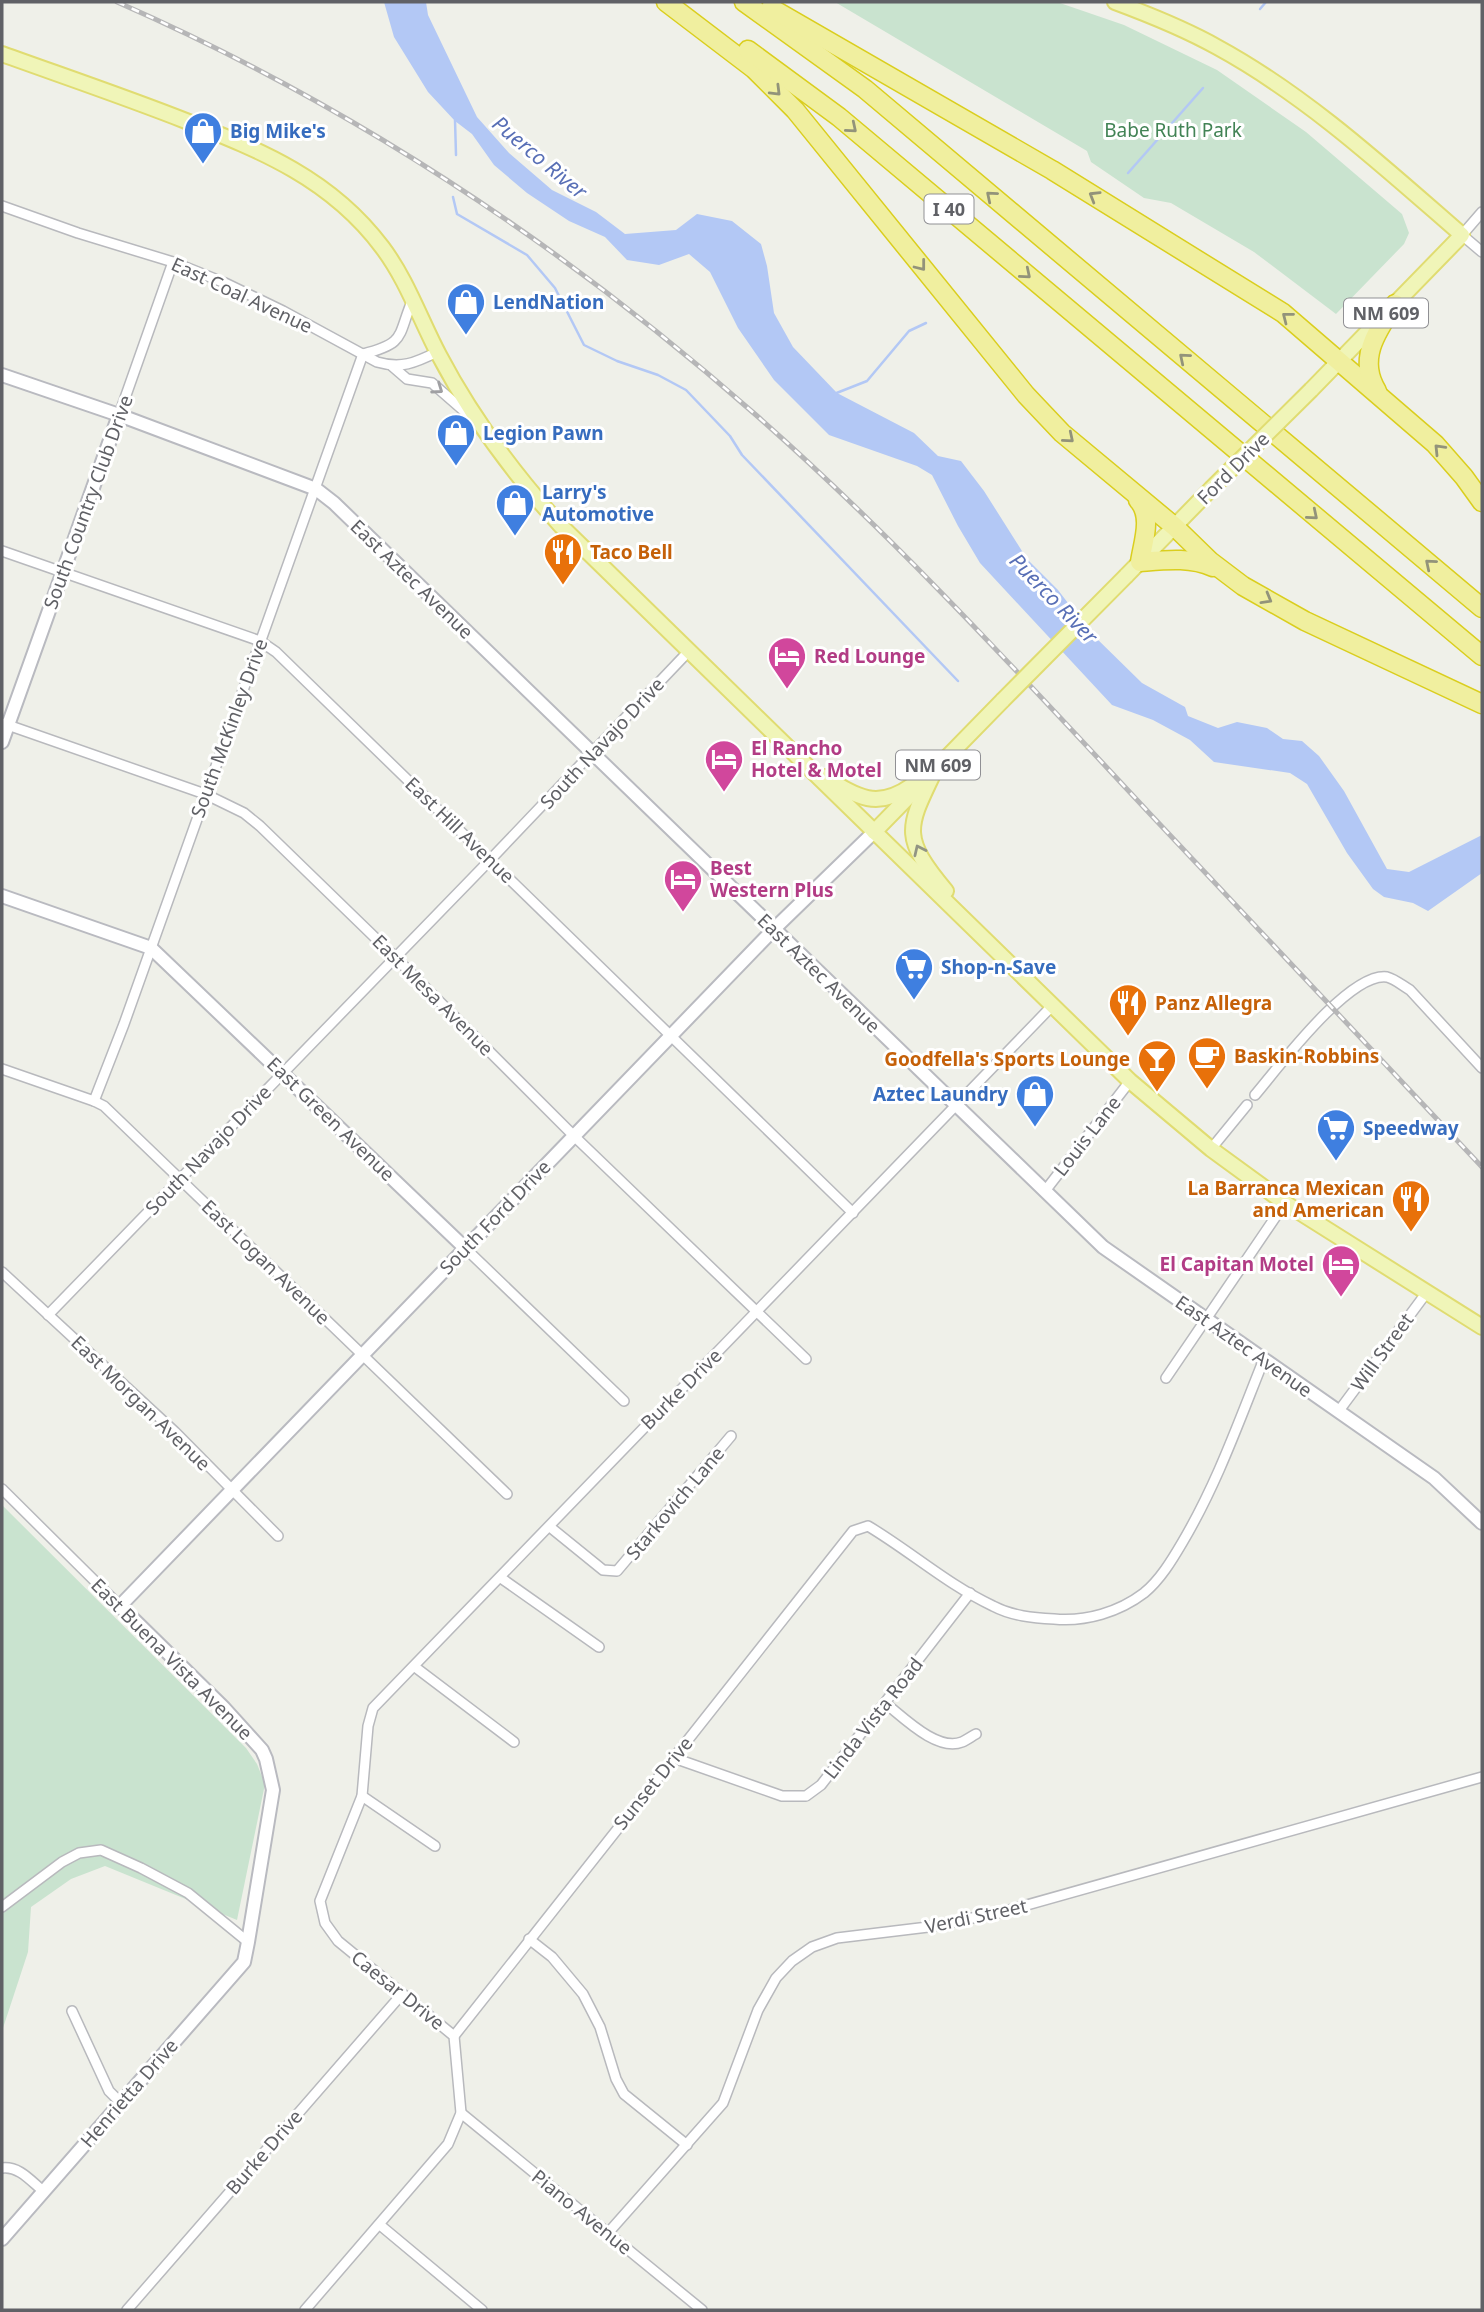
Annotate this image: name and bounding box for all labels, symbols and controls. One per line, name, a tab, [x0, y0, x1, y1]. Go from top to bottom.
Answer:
one-way arrow	[767, 82, 780, 95]
water label: Puerco River	[487, 109, 594, 206]
shop icon: Big Mike's	[182, 110, 224, 165]
park label: Babe Ruth Park	[1104, 117, 1242, 143]
place label: Big Mike's	[230, 118, 326, 144]
one-way arrow	[843, 120, 856, 132]
one-way arrow	[1089, 191, 1102, 204]
one-way arrow	[987, 192, 1000, 204]
road number: I 40	[925, 194, 974, 224]
street label: East Coal Avenue	[167, 251, 317, 339]
one-way arrow	[913, 257, 925, 270]
one-way arrow	[1018, 266, 1031, 278]
shop icon: LendNation	[445, 281, 487, 336]
place label: LendNation	[493, 289, 604, 315]
road number: NM 609	[1344, 298, 1428, 328]
one-way arrow	[1282, 313, 1295, 325]
one-way arrow	[1180, 354, 1193, 366]
one-way arrow	[430, 381, 443, 393]
street label: South Country Club Drive	[37, 391, 139, 613]
shop icon: Legion Pawn	[435, 412, 477, 467]
place label: Legion Pawn	[483, 420, 604, 446]
street label: Ford Drive	[1191, 426, 1275, 510]
one-way arrow	[1060, 430, 1073, 442]
one-way arrow	[1434, 445, 1447, 458]
place label: Larry's Automotive	[542, 479, 654, 527]
shop icon: Larry's Automotive	[494, 482, 536, 537]
one-way arrow	[1306, 506, 1318, 519]
street label: East Aztec Avenue	[345, 514, 479, 644]
restaurant icon: Taco Bell	[542, 531, 584, 586]
place label: Taco Bell	[590, 539, 673, 565]
water label: Puerco River	[1004, 547, 1105, 650]
one-way arrow	[1425, 560, 1438, 573]
one-way arrow	[1260, 591, 1272, 604]
street label: South McKinley Drive	[184, 635, 274, 821]
hotel icon: Red Lounge	[766, 635, 808, 690]
place label: Red Lounge	[814, 643, 925, 669]
street label: South Navajo Drive	[534, 672, 670, 814]
place label: El Rancho Hotel & Motel	[751, 735, 882, 783]
hotel icon: El Rancho Hotel & Motel	[703, 738, 745, 793]
road number: NM 609	[896, 750, 980, 780]
street label: East Hill Avenue	[400, 771, 520, 889]
one-way arrow	[913, 845, 927, 858]
place label: Best Western Plus	[710, 855, 834, 903]
hotel icon: Best Western Plus	[662, 858, 704, 913]
street label: East Aztec Avenue	[752, 908, 886, 1038]
street label: East Mesa Avenue	[367, 929, 499, 1061]
supermarket icon: Shop-n-Save	[893, 946, 935, 1001]
place label: Shop-n-Save	[941, 954, 1056, 980]
restaurant icon: Panz Allegra	[1107, 982, 1149, 1037]
place label: Panz Allegra	[1155, 990, 1272, 1016]
cafe icon: Baskin-Robbins	[1186, 1035, 1228, 1090]
bar icon: Goodfella's Sports Lounge	[1136, 1038, 1178, 1093]
place label: Baskin-Robbins	[1234, 1043, 1379, 1069]
place label: Goodfella's Sports Lounge	[884, 1046, 1130, 1072]
street label: East Green Avenue	[261, 1051, 401, 1187]
shop icon: Aztec Laundry	[1014, 1073, 1056, 1128]
street label: South Navajo Drive	[139, 1079, 277, 1221]
place label: Aztec Laundry	[873, 1081, 1008, 1107]
street label: Louis Lane	[1047, 1090, 1127, 1182]
supermarket icon: Speedway	[1315, 1107, 1357, 1162]
place label: Speedway	[1363, 1115, 1459, 1141]
street label: South Ford Drive	[434, 1154, 556, 1280]
place label: La Barranca Mexican and American	[1188, 1175, 1384, 1223]
restaurant icon: La Barranca Mexican and American	[1390, 1178, 1432, 1233]
street label: East Logan Avenue	[196, 1194, 336, 1330]
hotel icon: El Capitan Motel	[1320, 1243, 1362, 1298]
place label: El Capitan Motel	[1160, 1251, 1314, 1277]
street label: East Aztec Avenue	[1170, 1289, 1318, 1403]
street label: Will Street	[1345, 1308, 1419, 1396]
street label: East Morgan Avenue	[66, 1330, 216, 1476]
street label: Burke Drive	[635, 1343, 727, 1435]
street label: Starkovich Lane	[620, 1441, 730, 1565]
street label: East Buena Vista Avenue	[85, 1572, 259, 1746]
street label: Linda Vista Road	[817, 1652, 929, 1784]
street label: Sunset Drive	[607, 1731, 699, 1835]
street label: Verdi Street	[923, 1892, 1030, 1940]
street label: Caesar Drive	[346, 1944, 450, 2036]
street label: Henrietta Drive	[74, 2033, 184, 2153]
street label: Burke Drive	[220, 2104, 308, 2200]
street label: Piano Avenue	[526, 2164, 638, 2260]

